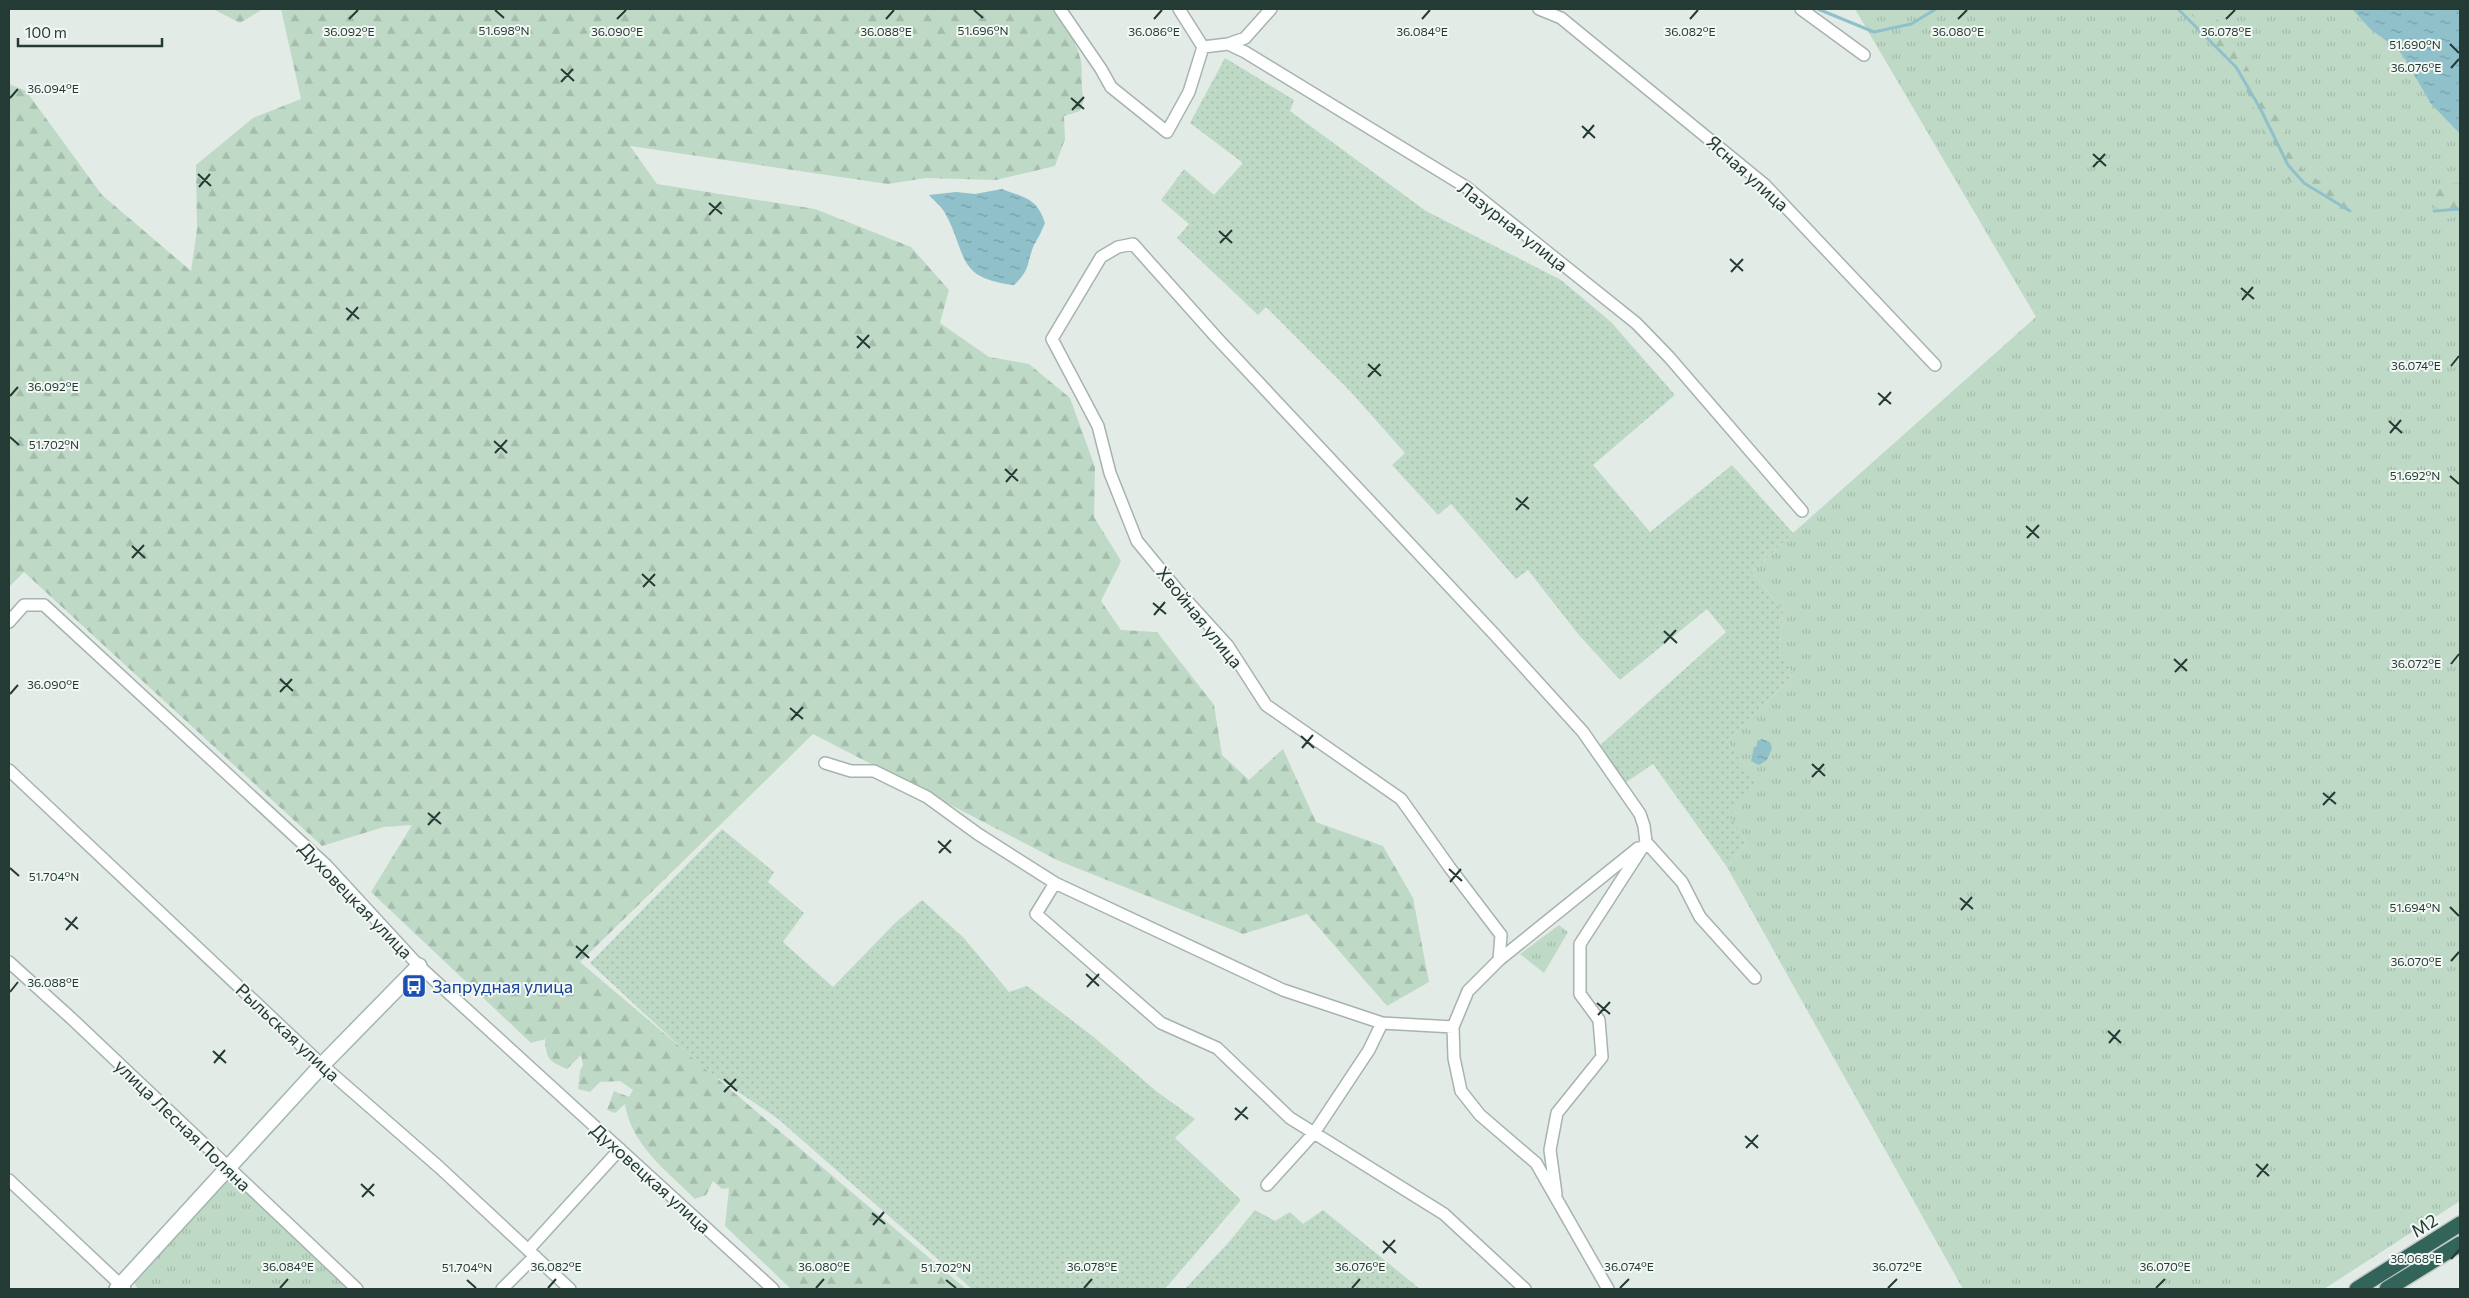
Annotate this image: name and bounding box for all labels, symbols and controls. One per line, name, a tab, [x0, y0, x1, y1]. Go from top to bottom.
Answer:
scale bar	[18, 15, 161, 47]
text: 100 m	[25, 23, 67, 41]
text: 51.698°N	[478, 23, 530, 37]
text: 51.696°N	[957, 23, 1009, 37]
text: 36.092°E	[323, 24, 375, 38]
text: 36.090°E	[591, 24, 643, 38]
text: 36.088°E	[860, 24, 912, 38]
text: 36.086°E	[1128, 24, 1180, 38]
text: 36.084°E	[1396, 24, 1448, 38]
text: 36.082°E	[1664, 24, 1716, 38]
text: 36.080°E	[1932, 24, 1984, 38]
text: 36.078°E	[2201, 24, 2251, 38]
text: 51.690°N	[2389, 37, 2441, 51]
text: 36.076°E	[2391, 60, 2441, 74]
text: 36.094°E	[27, 81, 79, 95]
street label: Ясная улица	[1702, 130, 1794, 216]
street label: Лазурная улица	[1454, 176, 1572, 276]
text: 36.074°E	[2391, 358, 2441, 372]
text: 36.092°E	[27, 379, 79, 393]
text: 51.702°N	[29, 437, 79, 451]
text: 51.692°N	[2390, 468, 2440, 482]
street label: Хвойная улица	[1152, 562, 1248, 672]
text: 36.072°E	[2391, 656, 2441, 670]
text: 36.090°E	[27, 677, 79, 691]
street label: Духовецкая улица	[295, 837, 417, 963]
text: 51.704°N	[29, 869, 79, 883]
text: 51.694°N	[2390, 900, 2440, 914]
text: 36.070°E	[2390, 954, 2442, 968]
bus stop icon: Запрудная улица	[401, 973, 427, 999]
text: 36.088°E	[27, 975, 79, 989]
place label: Запрудная улица	[432, 975, 573, 997]
street label: Рыльская улица	[232, 978, 344, 1086]
street label: улица Лесная Поляна	[110, 1054, 256, 1196]
street label: Духовецкая улица	[586, 1118, 716, 1238]
street label: М2	[2407, 1208, 2441, 1242]
text: 36.068°E	[2390, 1251, 2442, 1265]
text: 36.084°E	[262, 1259, 314, 1273]
text: 36.082°E	[530, 1259, 582, 1273]
text: 36.080°E	[798, 1259, 850, 1273]
text: 36.078°E	[1067, 1259, 1117, 1273]
text: 36.076°E	[1335, 1259, 1385, 1273]
text: 36.074°E	[1604, 1259, 1654, 1273]
text: 36.072°E	[1872, 1259, 1922, 1273]
text: 36.070°E	[2139, 1259, 2191, 1273]
text: 51.704°N	[442, 1260, 492, 1274]
text: 51.702°N	[921, 1260, 971, 1274]

